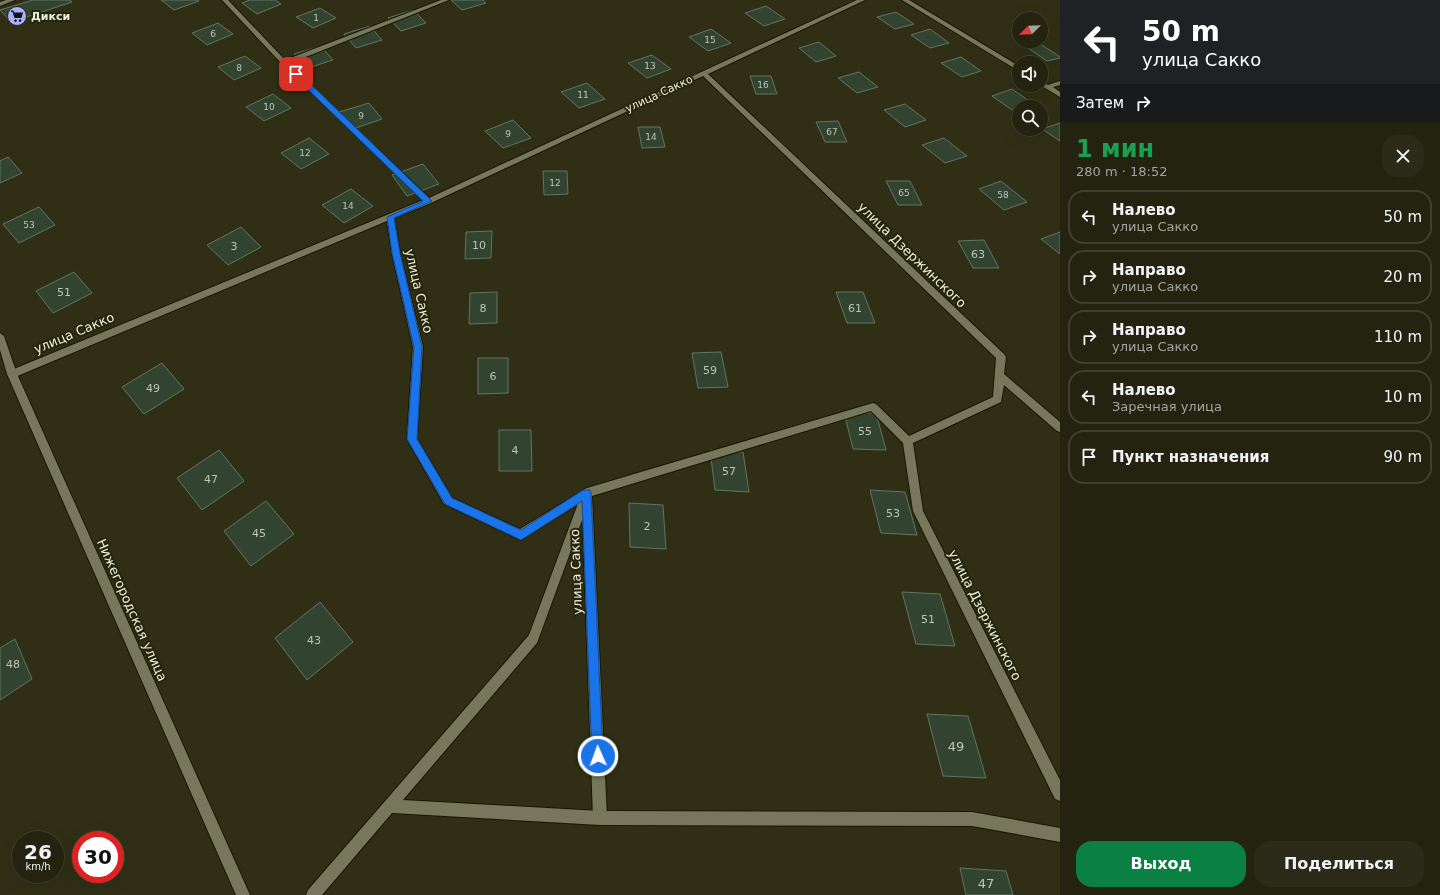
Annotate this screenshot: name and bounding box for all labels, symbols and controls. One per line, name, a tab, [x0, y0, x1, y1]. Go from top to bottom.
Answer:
supermarket icon: Дикси	[6, 5, 28, 27]
place label: Дикси	[31, 10, 70, 23]
north arrow	[1012, 12, 1048, 48]
map controls	[1012, 12, 1048, 136]
house number: 1	[313, 13, 319, 23]
text: 50 m	[1142, 15, 1220, 48]
icon: left	[1076, 16, 1128, 68]
house number: 6	[210, 29, 216, 39]
house number: 15	[704, 35, 716, 45]
text: улица Сакко	[1142, 49, 1261, 70]
button: sound	[1012, 56, 1048, 92]
pin	[279, 57, 313, 91]
house number: 13	[644, 61, 656, 71]
house number: 8	[236, 63, 242, 73]
icon: arrive	[285, 63, 307, 85]
street label: улица Сакко	[623, 73, 695, 115]
house number: 16	[757, 80, 769, 90]
house number: 11	[577, 90, 589, 100]
icon: right	[1132, 92, 1154, 114]
text: Затем	[1076, 94, 1124, 112]
button: search	[1012, 100, 1048, 136]
house number: 10	[263, 102, 275, 112]
house number: 9	[358, 111, 364, 121]
house number: 67	[826, 127, 838, 137]
house number: 9	[505, 129, 511, 139]
house number: 14	[645, 132, 657, 142]
text: 1 мин	[1076, 135, 1154, 163]
button: close	[1382, 135, 1424, 177]
house number: 12	[299, 148, 311, 158]
text: 280 m · 18:52	[1076, 164, 1167, 179]
house number: 12	[549, 178, 561, 188]
house number: 65	[898, 188, 910, 198]
house number: 58	[997, 190, 1009, 200]
street label: улица Дзержинского	[855, 199, 969, 311]
house number: 14	[342, 201, 354, 211]
text: Налево	[1112, 201, 1176, 219]
icon: left	[1078, 206, 1100, 228]
text: 50 m	[1384, 208, 1422, 226]
text: улица Сакко	[1112, 219, 1198, 234]
house number: 53	[23, 220, 35, 230]
house number: 10	[472, 239, 486, 252]
house number: 3	[231, 240, 238, 253]
street label: улица Сакко	[402, 247, 436, 335]
house number: 63	[971, 248, 985, 261]
text: Направо	[1112, 261, 1186, 279]
icon: right	[1078, 266, 1100, 288]
text: 20 m	[1384, 268, 1422, 286]
text: улица Сакко	[1112, 279, 1198, 294]
house number: 51	[57, 286, 71, 299]
house number: 8	[480, 302, 487, 315]
house number: 61	[848, 302, 862, 315]
street label: улица Сакко	[31, 309, 117, 357]
text: Направо	[1112, 321, 1186, 339]
icon: right	[1078, 326, 1100, 348]
text: 110 m	[1374, 328, 1422, 346]
text: улица Сакко	[1112, 339, 1198, 354]
house number: 59	[703, 364, 717, 377]
house number: 6	[490, 370, 497, 383]
text: Налево	[1112, 381, 1176, 399]
house number: 49	[146, 382, 160, 395]
icon: left	[1078, 386, 1100, 408]
text: 10 m	[1384, 388, 1422, 406]
text: Заречная улица	[1112, 399, 1222, 414]
house number: 55	[858, 425, 872, 438]
house number: 4	[512, 444, 519, 457]
icon: arrive	[1078, 446, 1100, 468]
text: Пункт назначения	[1112, 448, 1269, 466]
text: 90 m	[1384, 448, 1422, 466]
house number: 57	[722, 465, 736, 478]
house number: 47	[204, 473, 218, 486]
house number: 53	[886, 507, 900, 520]
house number: 2	[644, 520, 651, 533]
house number: 45	[252, 527, 266, 540]
street label: улица Сакко	[567, 529, 585, 615]
street label: Нижегородская улица	[94, 537, 170, 683]
street label: улица Дзержинского	[945, 547, 1025, 683]
house number: 51	[921, 613, 935, 626]
house number: 43	[307, 634, 321, 647]
house number: 48	[6, 658, 20, 671]
position arrow	[577, 735, 619, 777]
house number: 49	[948, 739, 964, 754]
speed limit sign: 30	[72, 831, 124, 883]
text: 26	[24, 840, 52, 864]
button: Выход	[1076, 841, 1246, 887]
button: Поделиться	[1254, 841, 1424, 887]
text: km/h	[25, 861, 51, 872]
house number: 47	[978, 876, 994, 891]

